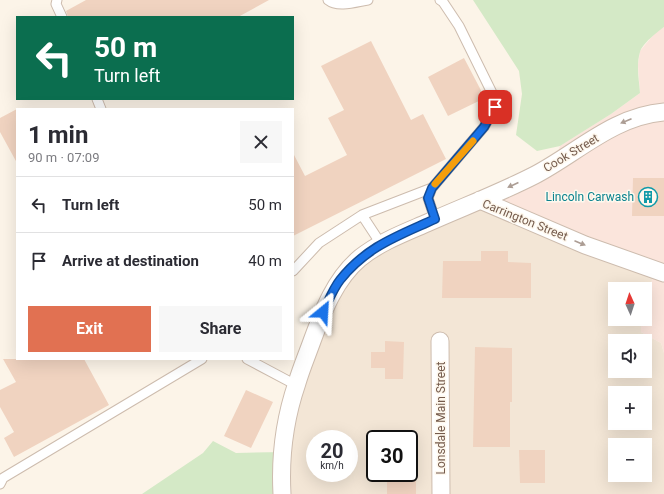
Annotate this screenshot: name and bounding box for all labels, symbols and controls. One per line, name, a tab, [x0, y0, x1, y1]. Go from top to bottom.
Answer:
text: 50 m	[94, 31, 157, 64]
icon: left	[28, 32, 80, 84]
text: Turn left	[94, 65, 160, 86]
pin	[478, 90, 512, 124]
icon: arrive	[484, 96, 506, 118]
one-way arrow	[621, 118, 632, 124]
text: 1 min	[28, 121, 88, 149]
button: close	[240, 121, 282, 163]
street label: Cook Street	[541, 131, 601, 175]
text: 90 m · 07:09	[28, 150, 99, 165]
one-way arrow	[507, 182, 519, 188]
building icon: Lincoln Carwash	[637, 186, 659, 208]
place label: Lincoln Carwash	[545, 190, 634, 204]
icon: left	[28, 194, 50, 216]
text: Turn left	[62, 196, 119, 214]
text: 50 m	[248, 196, 282, 214]
street label: Carrington Street	[480, 197, 570, 243]
one-way arrow	[574, 240, 585, 246]
icon: arrive	[28, 250, 50, 272]
text: Arrive at destination	[62, 252, 199, 270]
text: 40 m	[248, 252, 282, 270]
north arrow	[608, 282, 652, 326]
map controls	[608, 282, 652, 482]
position arrow	[302, 291, 344, 333]
button: Exit	[28, 306, 151, 352]
button: Share	[159, 306, 282, 352]
button: sound	[608, 334, 652, 378]
street label: Lonsdale Main Street	[434, 362, 448, 474]
button: +	[608, 386, 652, 430]
speed limit sign: 30	[366, 430, 418, 482]
button: −	[608, 438, 652, 482]
text: 20	[321, 439, 343, 463]
text: km/h	[320, 460, 344, 471]

